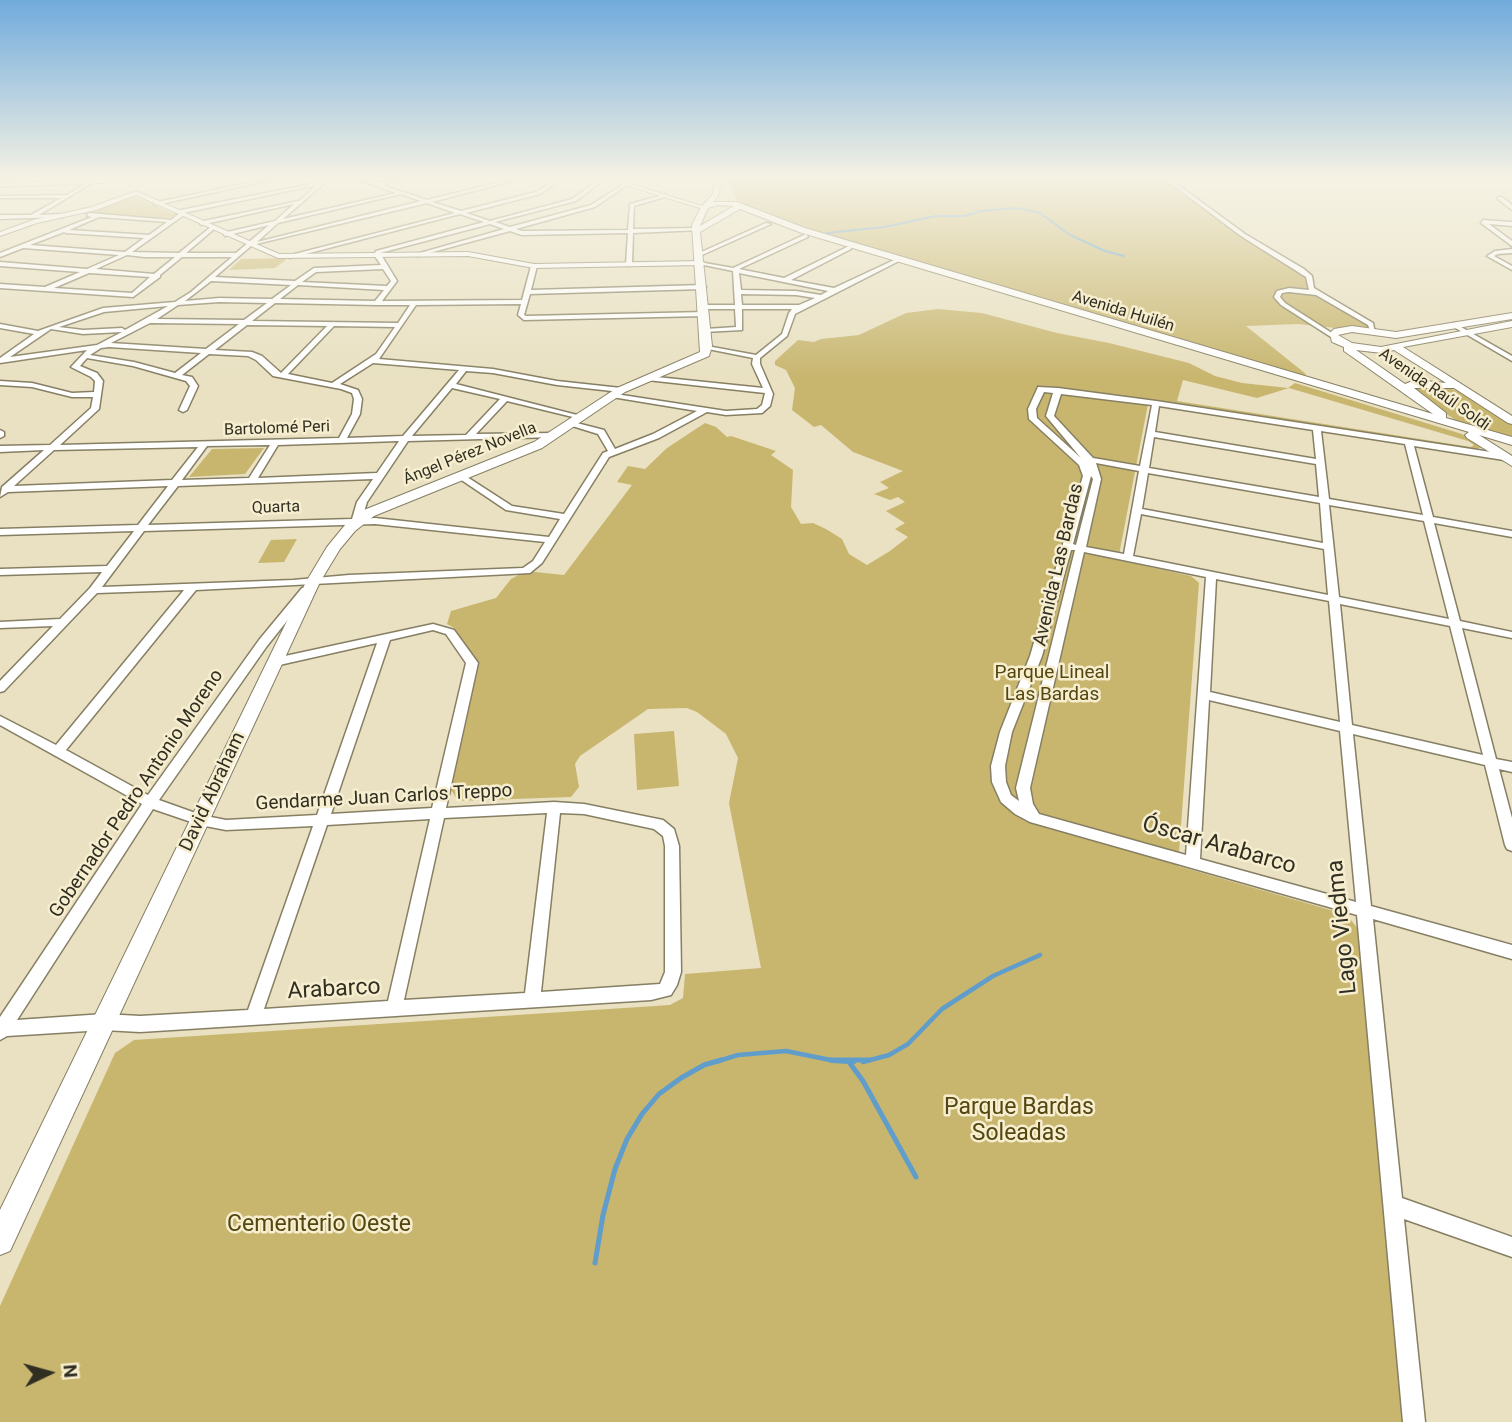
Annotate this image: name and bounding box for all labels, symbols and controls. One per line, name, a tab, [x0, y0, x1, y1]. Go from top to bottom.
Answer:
street label: Avenida Huilén	[1070, 287, 1176, 337]
street label: Avenida Raúl Soldi	[1375, 344, 1493, 436]
street label: Bartolomé Peri	[224, 418, 330, 440]
street label: Ángel Pérez Novella	[401, 419, 539, 489]
street label: Avenida Las Bardas	[1029, 481, 1089, 649]
street label: Quarta	[252, 498, 300, 518]
park label: Parque Lineal Las Bardas	[995, 662, 1109, 706]
street label: Gobernador Pedro Antonio Moreno	[45, 666, 229, 922]
street label: David Abraham	[175, 729, 251, 855]
street label: Gendarme Juan Carlos Treppo	[255, 780, 513, 816]
street label: Óscar Arabarco	[1139, 811, 1299, 881]
street label: Lago Viedma	[1322, 859, 1364, 995]
street label: Arabarco	[287, 974, 381, 1006]
park label: Parque Bardas Soleadas	[944, 1094, 1094, 1148]
park label: Cementerio Oeste	[227, 1211, 411, 1239]
north arrow	[14, 1338, 84, 1408]
text: N	[58, 1363, 82, 1379]

